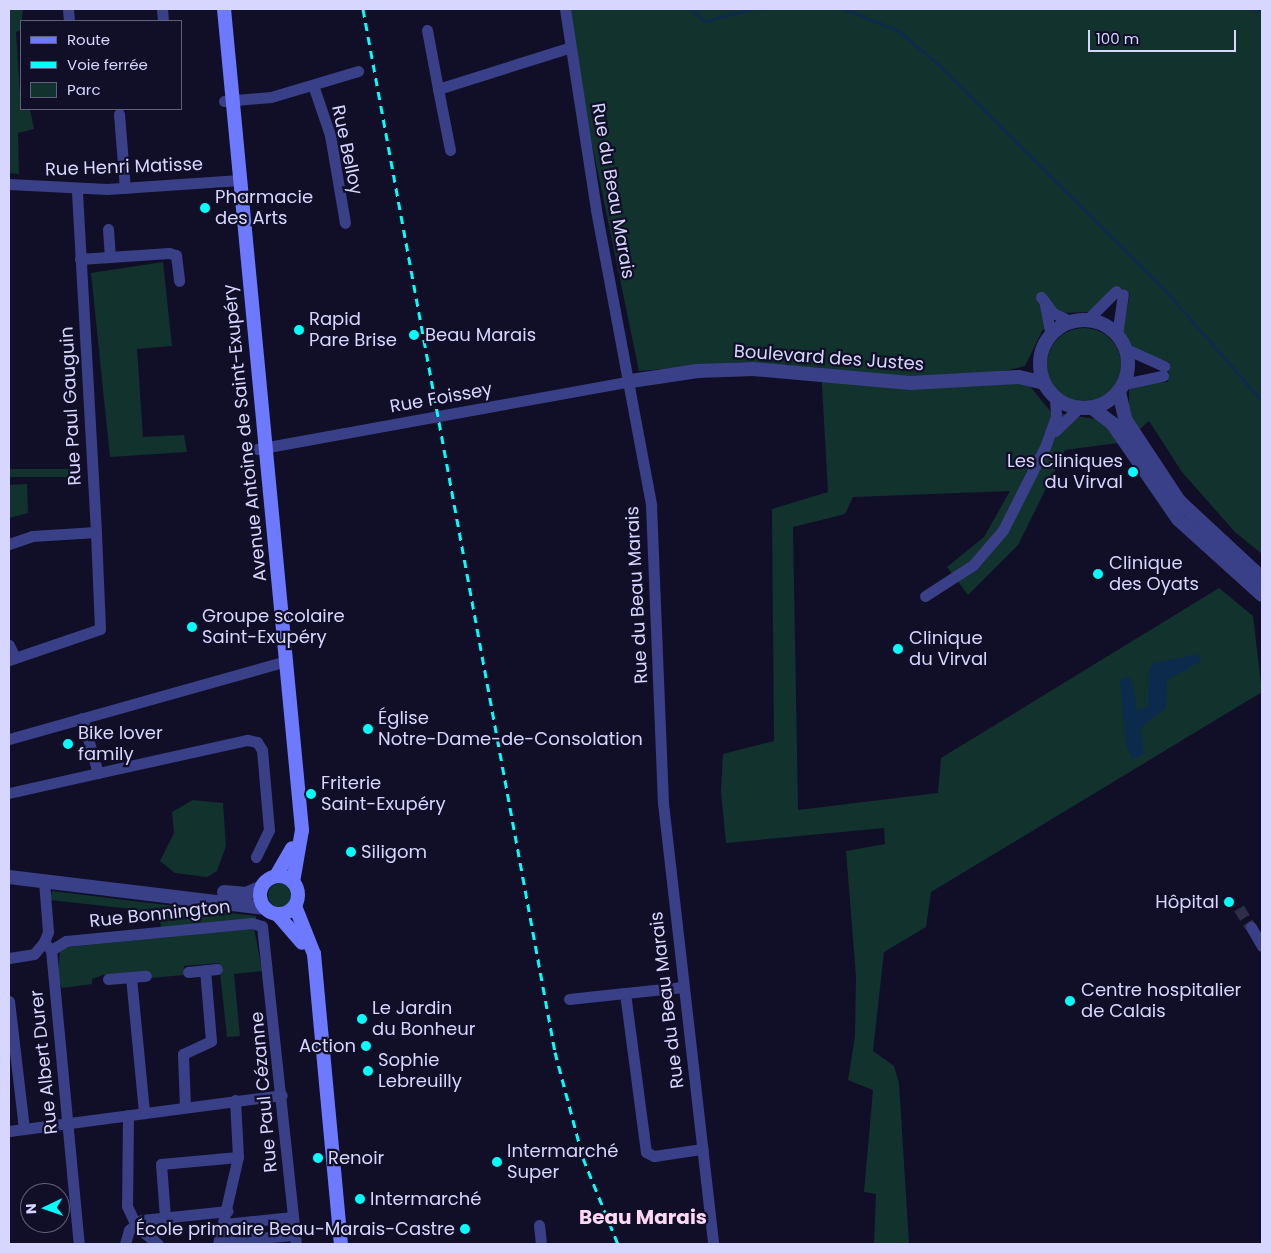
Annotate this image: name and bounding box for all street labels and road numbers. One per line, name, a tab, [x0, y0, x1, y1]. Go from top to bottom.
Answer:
street label: Rue du Beau Marais	[587, 101, 639, 281]
street label: Rue Belloy	[327, 103, 367, 197]
street label: Rue Henri Matisse	[45, 153, 203, 181]
street label: Avenue Antoine de Saint-Exupéry	[219, 283, 271, 583]
street label: Rue Paul Gauguin	[56, 326, 86, 486]
street label: Boulevard des Justes	[733, 341, 925, 375]
street label: Rue Foissey	[388, 378, 494, 418]
street label: Rue du Beau Marais	[622, 506, 652, 684]
street label: Rue Bonnington	[88, 896, 232, 932]
street label: Rue du Beau Marais	[645, 910, 689, 1090]
street label: Rue Albert Durer	[26, 989, 62, 1135]
street label: Rue Paul Cézanne	[246, 1011, 282, 1173]

